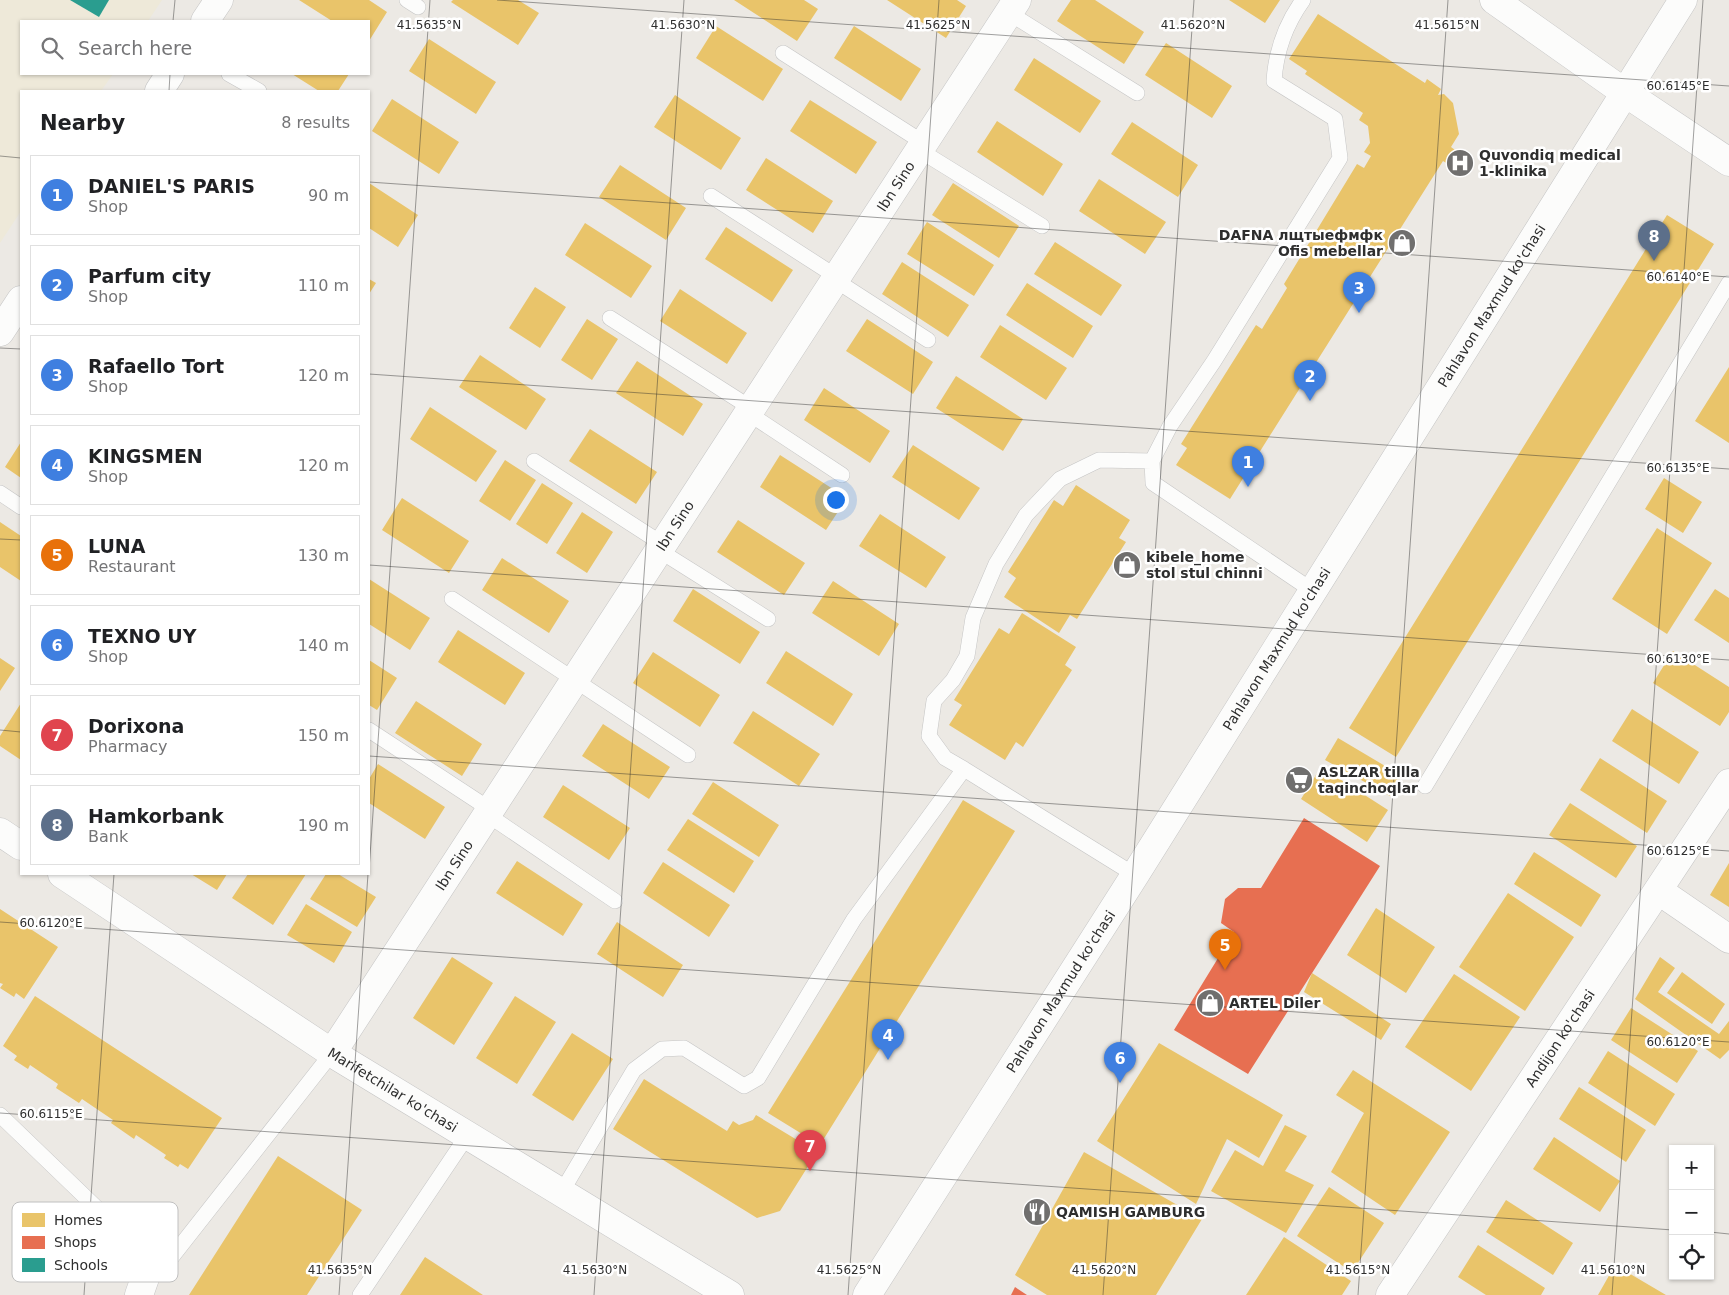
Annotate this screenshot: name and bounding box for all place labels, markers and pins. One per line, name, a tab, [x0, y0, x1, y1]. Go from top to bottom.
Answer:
place label: Quvondiq medical 1-klinika	[1479, 147, 1621, 179]
hospital icon: Quvondiq medical 1-klinika	[1445, 148, 1475, 178]
pin: 8	[1638, 220, 1670, 261]
place label: DAFNA лщтыефмфк Ofis mebellar	[1219, 227, 1383, 259]
shop icon: DAFNA лщтыефмфк Ofis mebellar	[1387, 228, 1417, 258]
pin: 3	[1343, 272, 1375, 313]
pin: 2	[1294, 360, 1326, 401]
pin: 1	[1232, 446, 1264, 487]
place label: kibele_home stol stul chinni	[1146, 549, 1263, 581]
shop icon: kibele_home stol stul chinni	[1112, 550, 1142, 580]
place label: ASLZAR tillla taqinchoqlar	[1318, 764, 1420, 796]
supermarket icon: ASLZAR tillla taqinchoqlar	[1284, 765, 1314, 795]
pin: 5	[1209, 929, 1241, 970]
shop icon: ARTEL Diler	[1195, 988, 1225, 1018]
place label: ARTEL Diler	[1229, 995, 1321, 1011]
pin: 4	[872, 1019, 904, 1060]
pin: 6	[1104, 1042, 1136, 1083]
pin: 7	[794, 1130, 826, 1171]
restaurant icon: QAMISH GAMBURG	[1022, 1197, 1052, 1227]
place label: QAMISH GAMBURG	[1056, 1204, 1205, 1220]

